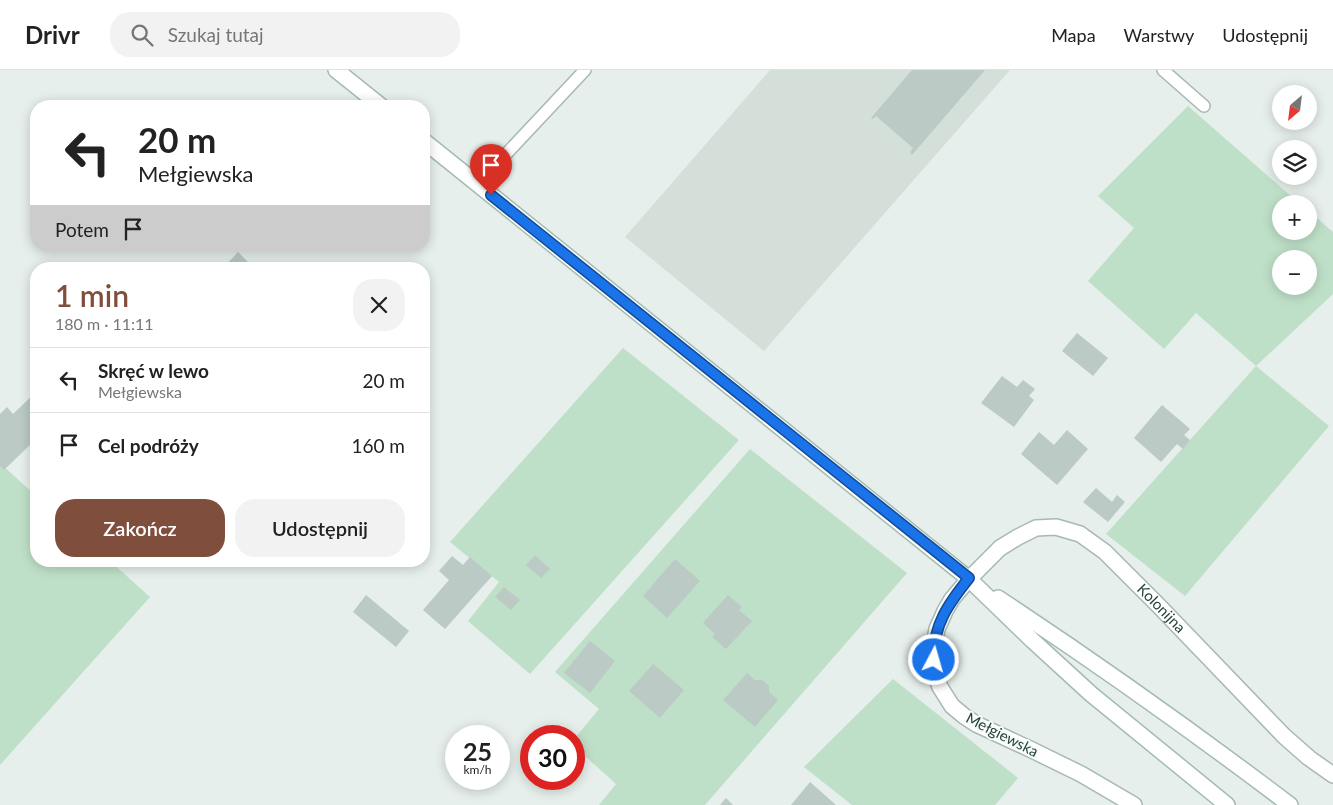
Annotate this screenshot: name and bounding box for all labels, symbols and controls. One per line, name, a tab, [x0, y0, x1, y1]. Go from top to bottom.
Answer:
search box	[110, 12, 460, 57]
text: Drivr	[25, 20, 80, 49]
icon: search	[128, 21, 156, 49]
text: Szukaj tutaj	[168, 23, 264, 46]
text: Mapa	[1051, 24, 1096, 46]
text: Warstwy	[1124, 24, 1194, 46]
text: Udostępnij	[1222, 24, 1308, 46]
north arrow	[1272, 85, 1318, 130]
map controls	[1272, 85, 1317, 295]
text: 20 m	[138, 118, 216, 160]
icon: left	[55, 120, 120, 185]
button: layers	[1272, 140, 1317, 185]
pin	[470, 144, 512, 195]
icon: arrive	[477, 151, 505, 179]
text: Mełgiewska	[138, 160, 254, 187]
button: +	[1272, 195, 1317, 240]
icon: arrive	[119, 215, 147, 243]
text: Potem	[55, 218, 109, 241]
button: −	[1272, 250, 1317, 295]
text: 1 min	[55, 277, 129, 313]
button: close	[353, 279, 405, 331]
text: 180 m · 11:11	[55, 314, 154, 333]
text: Skręć w lewo	[98, 359, 209, 382]
icon: left	[55, 366, 83, 394]
text: 20 m	[362, 369, 405, 392]
text: Mełgiewska	[98, 382, 182, 401]
icon: arrive	[55, 431, 83, 459]
text: Cel podróży	[98, 434, 199, 457]
text: 160 m	[351, 434, 405, 457]
button: Zakończ	[55, 499, 225, 557]
button: Udostępnij	[235, 499, 405, 557]
street label: Kolonijna	[1134, 580, 1190, 636]
position arrow	[907, 633, 959, 685]
street label: Mełgiewska	[963, 708, 1042, 760]
speed limit sign: 30	[520, 725, 585, 790]
text: 25	[463, 736, 492, 766]
text: km/h	[463, 762, 492, 777]

